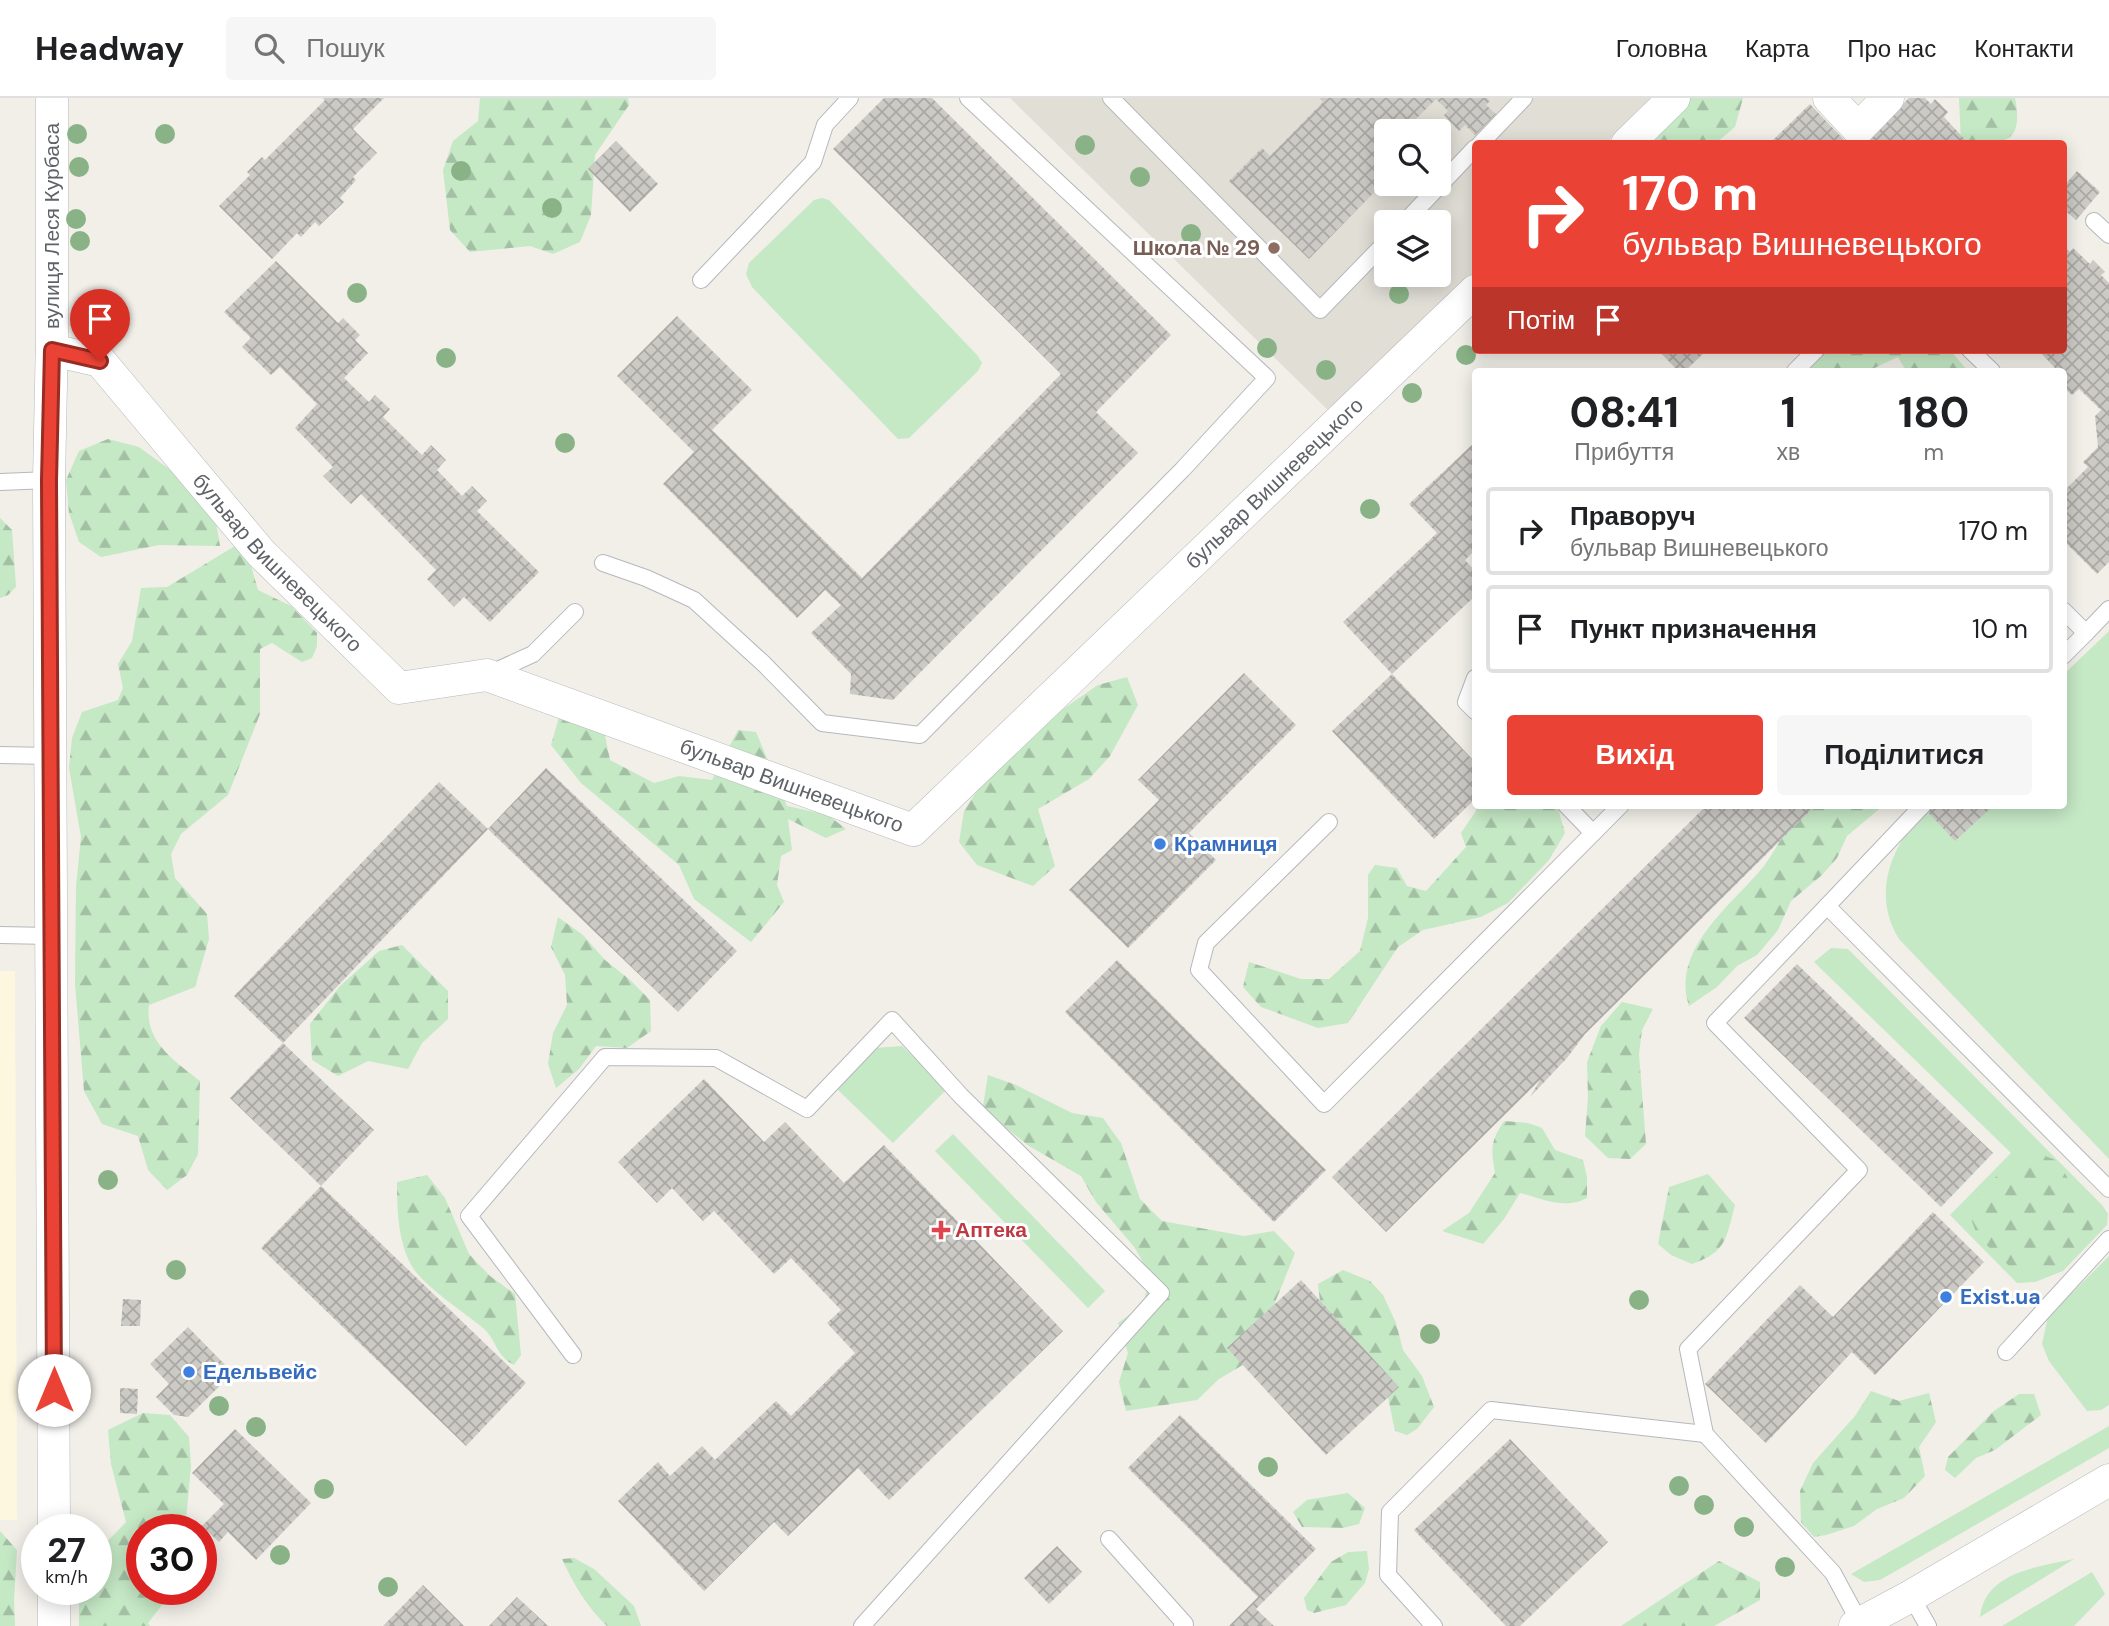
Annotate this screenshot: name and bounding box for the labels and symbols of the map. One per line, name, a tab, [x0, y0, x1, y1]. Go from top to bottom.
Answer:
street label: вулиця Леся Курбаса	[38, 123, 66, 329]
place label: Школа № 29	[1133, 234, 1260, 262]
marker: Школа № 29	[1266, 240, 1282, 256]
pin	[70, 289, 130, 361]
street label: бульвар Вишневецького	[1180, 391, 1369, 575]
street label: бульвар Вишневецького	[186, 467, 368, 658]
street label: бульвар Вишневецького	[676, 732, 907, 839]
place label: Крамниця	[1174, 830, 1278, 858]
marker: Крамниця	[1152, 836, 1168, 852]
place label: Аптека	[955, 1216, 1027, 1244]
marker: Аптека	[933, 1222, 949, 1238]
place label: Exist.ua	[1960, 1283, 2040, 1311]
marker: Exist.ua	[1938, 1289, 1954, 1305]
position arrow	[17, 1353, 91, 1427]
place label: Едельвейс	[203, 1358, 317, 1386]
marker: Едельвейс	[181, 1364, 197, 1380]
speed limit sign: 30	[126, 1514, 217, 1605]

